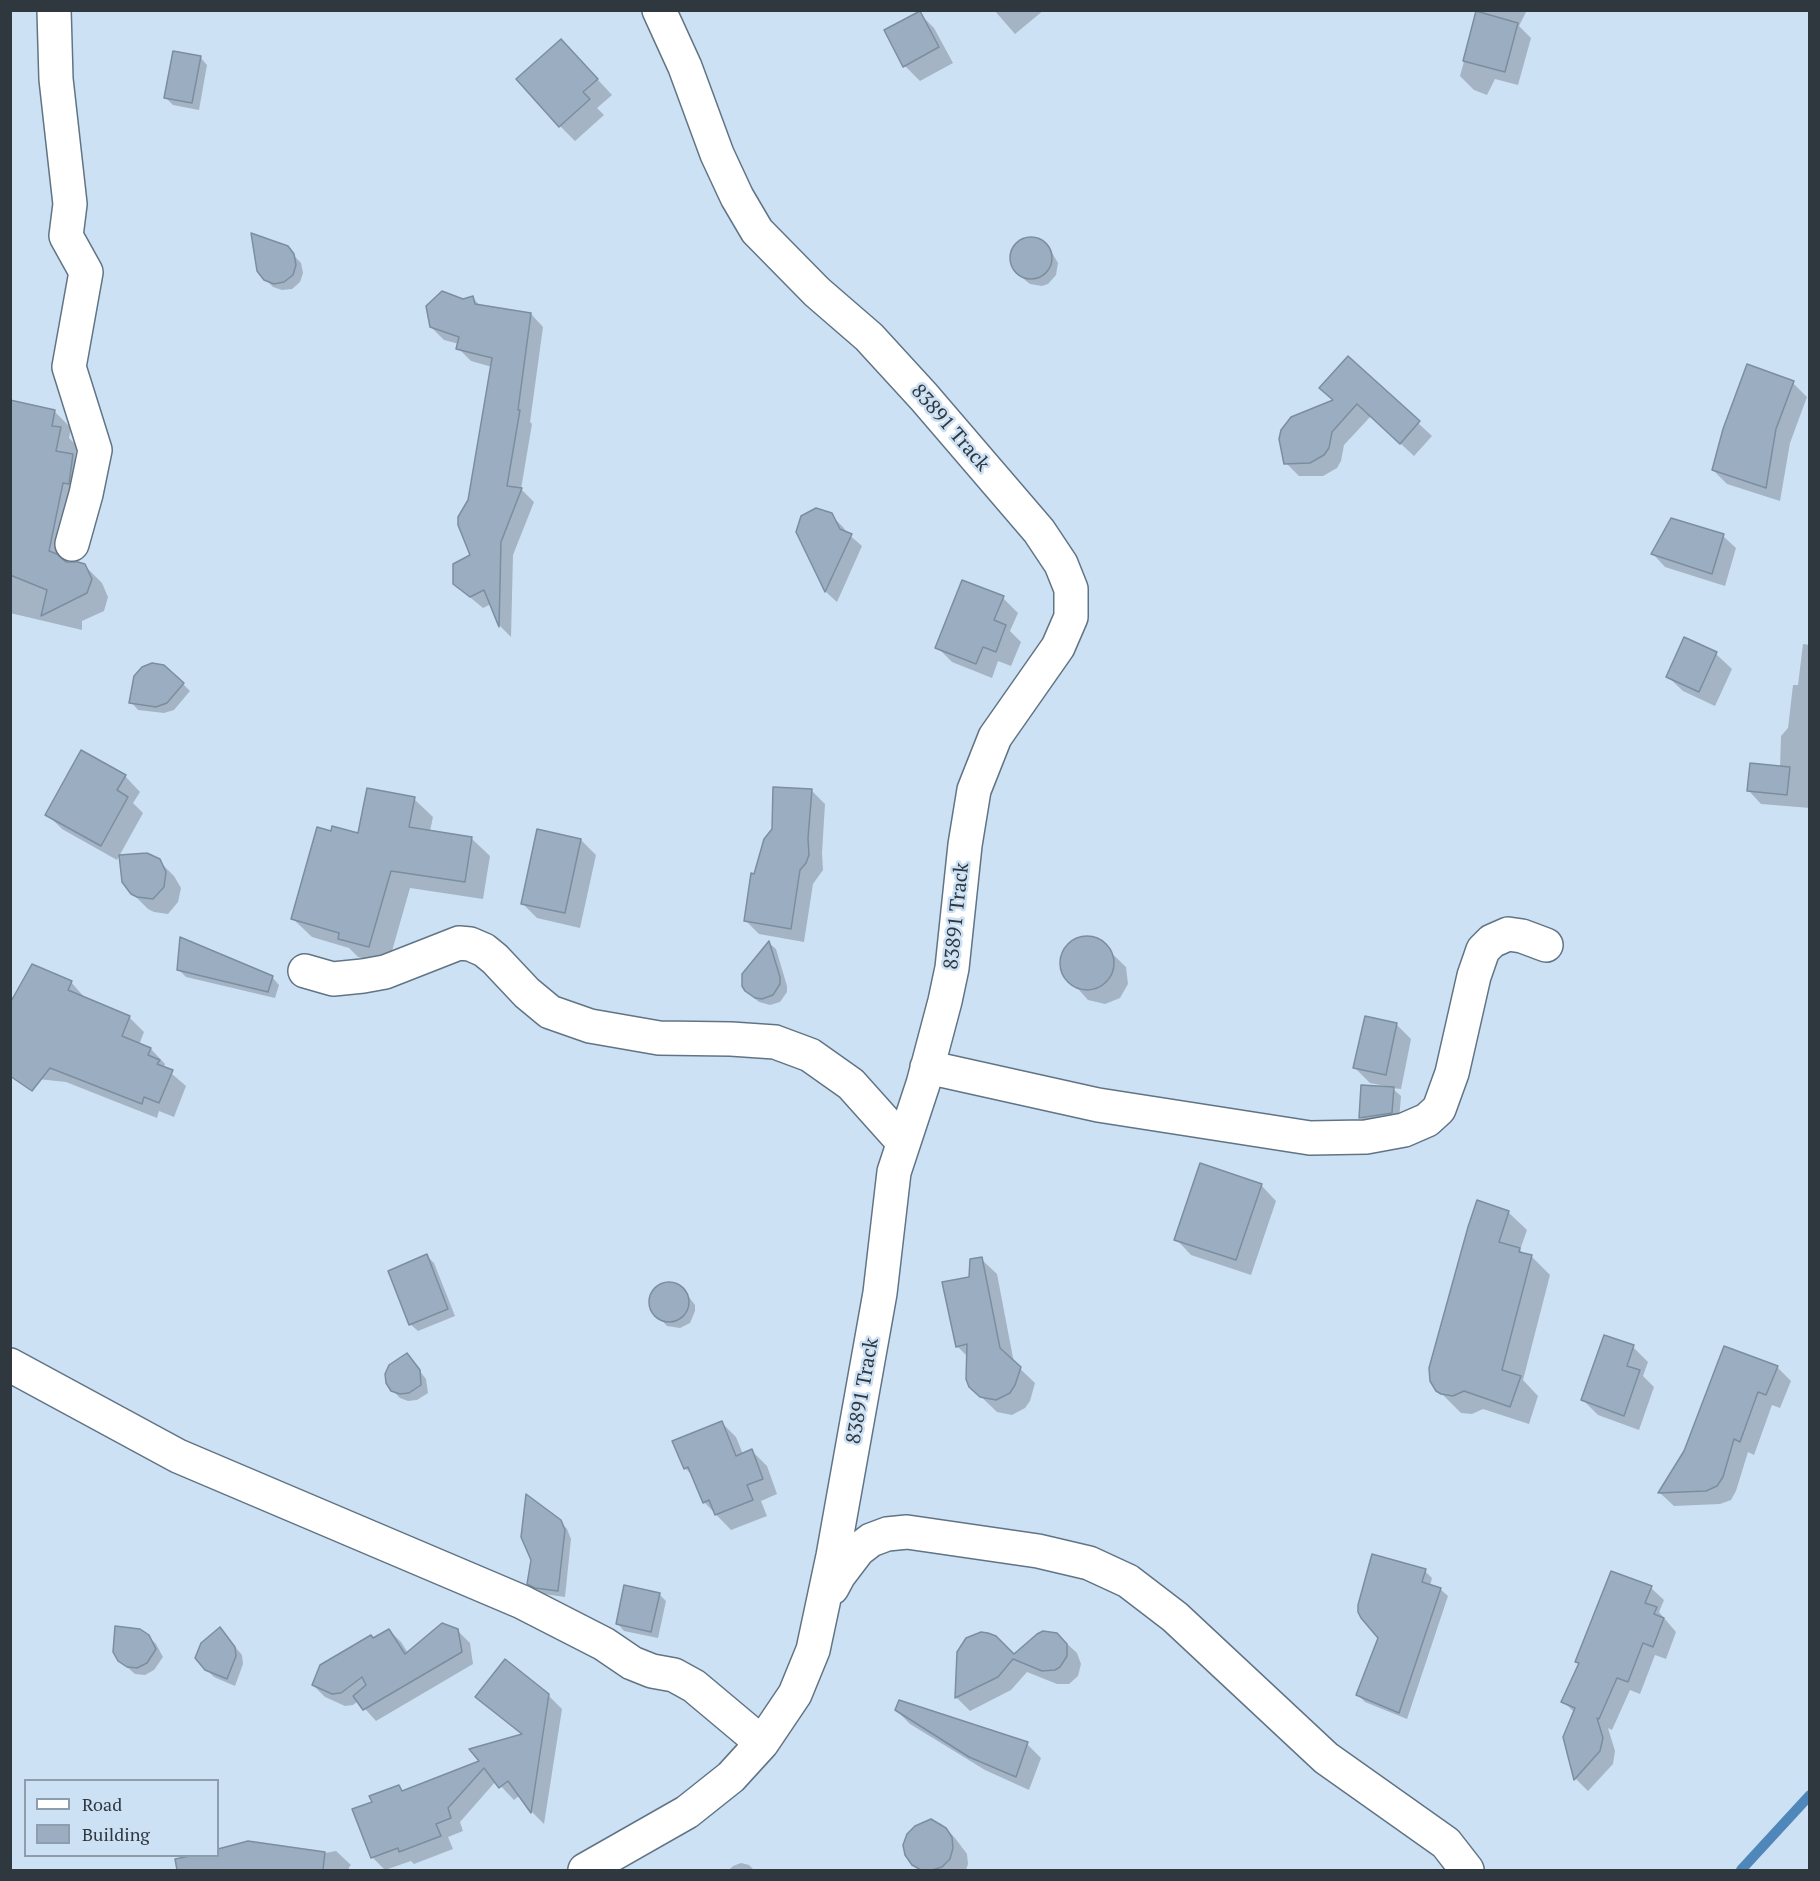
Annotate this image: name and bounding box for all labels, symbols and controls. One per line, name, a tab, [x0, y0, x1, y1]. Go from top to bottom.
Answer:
street label: 83891 Track	[906, 380, 994, 476]
street label: 83891 Track	[939, 861, 975, 971]
street label: 83891 Track	[842, 1336, 884, 1446]
legend	[24, 1779, 219, 1857]
text: Road	[82, 1792, 122, 1816]
text: Building	[82, 1822, 150, 1846]

